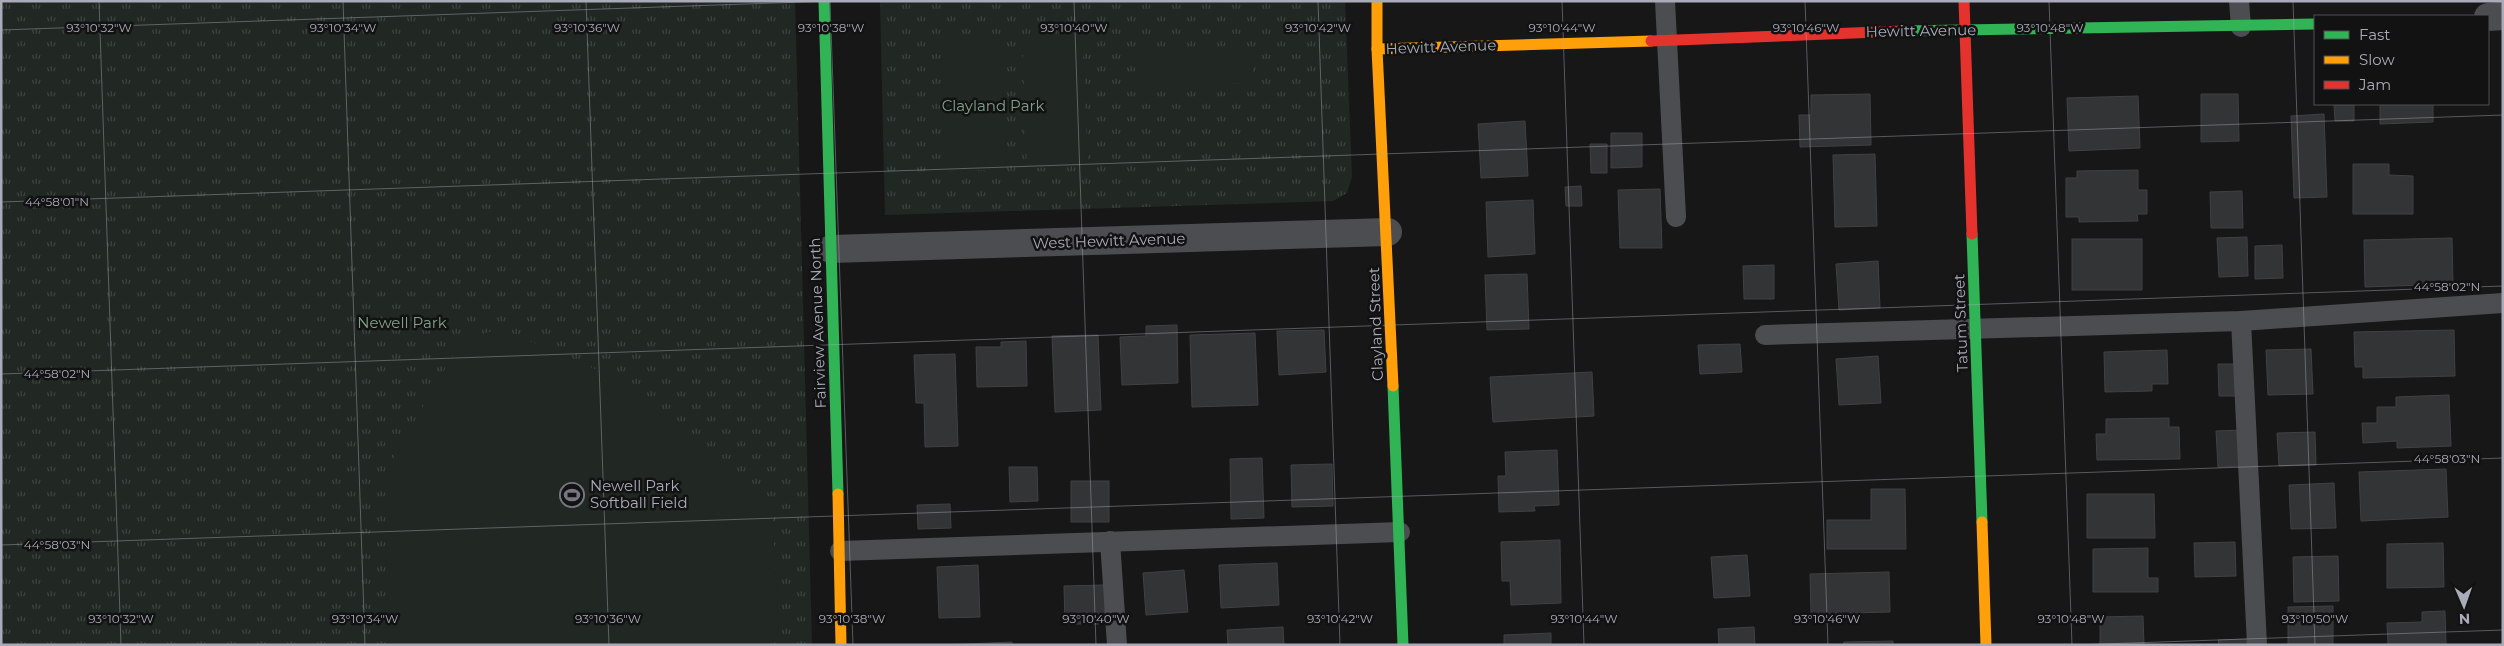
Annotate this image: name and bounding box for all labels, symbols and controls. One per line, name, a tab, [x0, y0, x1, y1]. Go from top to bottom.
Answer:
legend	[2314, 15, 2489, 105]
text: 93°10'32"W	[66, 20, 132, 35]
text: 93°10'34"W	[310, 20, 376, 35]
text: 93°10'36"W	[554, 20, 620, 35]
text: 93°10'38"W	[798, 20, 864, 35]
text: 93°10'40"W	[1040, 20, 1108, 35]
text: 93°10'42"W	[1285, 20, 1351, 35]
text: 93°10'44"W	[1529, 20, 1595, 35]
text: 93°10'46"W	[1773, 20, 1839, 35]
street label: Hewitt Avenue	[1865, 20, 1977, 41]
text: 93°10'48"W	[2016, 20, 2084, 35]
text: Fast	[2359, 25, 2390, 44]
street label: Hewitt Avenue	[1385, 35, 1497, 58]
text: Slow	[2359, 50, 2395, 69]
text: Jam	[2358, 75, 2391, 94]
park label: Clayland Park	[942, 96, 1044, 115]
text: 44°58'01"N	[25, 194, 89, 209]
street label: West Hewitt Avenue	[1032, 228, 1186, 253]
street label: Fairview Avenue North	[805, 237, 830, 409]
street label: Clayland Street	[1364, 267, 1387, 381]
street label: Tatum Street	[1949, 274, 1972, 373]
text: 44°58'02"N	[2414, 279, 2480, 294]
park label: Newell Park	[357, 313, 447, 332]
text: 44°58'02"N	[24, 366, 90, 381]
text: 44°58'03"N	[2414, 451, 2480, 466]
place label: Newell Park Softball Field	[590, 476, 688, 512]
sports icon: Newell Park Softball Field	[559, 482, 585, 508]
text: 44°58'03"N	[24, 537, 90, 552]
north arrow	[2439, 581, 2489, 631]
text: N	[2458, 610, 2470, 628]
text: 93°10'32"W	[88, 611, 154, 626]
text: 93°10'34"W	[332, 611, 398, 626]
text: 93°10'36"W	[575, 611, 641, 626]
text: 93°10'38"W	[819, 611, 885, 626]
text: 93°10'40"W	[1062, 611, 1130, 626]
text: 93°10'42"W	[1307, 611, 1373, 626]
text: 93°10'44"W	[1551, 611, 1617, 626]
text: 93°10'46"W	[1794, 611, 1860, 626]
text: 93°10'48"W	[2037, 611, 2105, 626]
text: 93°10'50"W	[2282, 611, 2348, 626]

